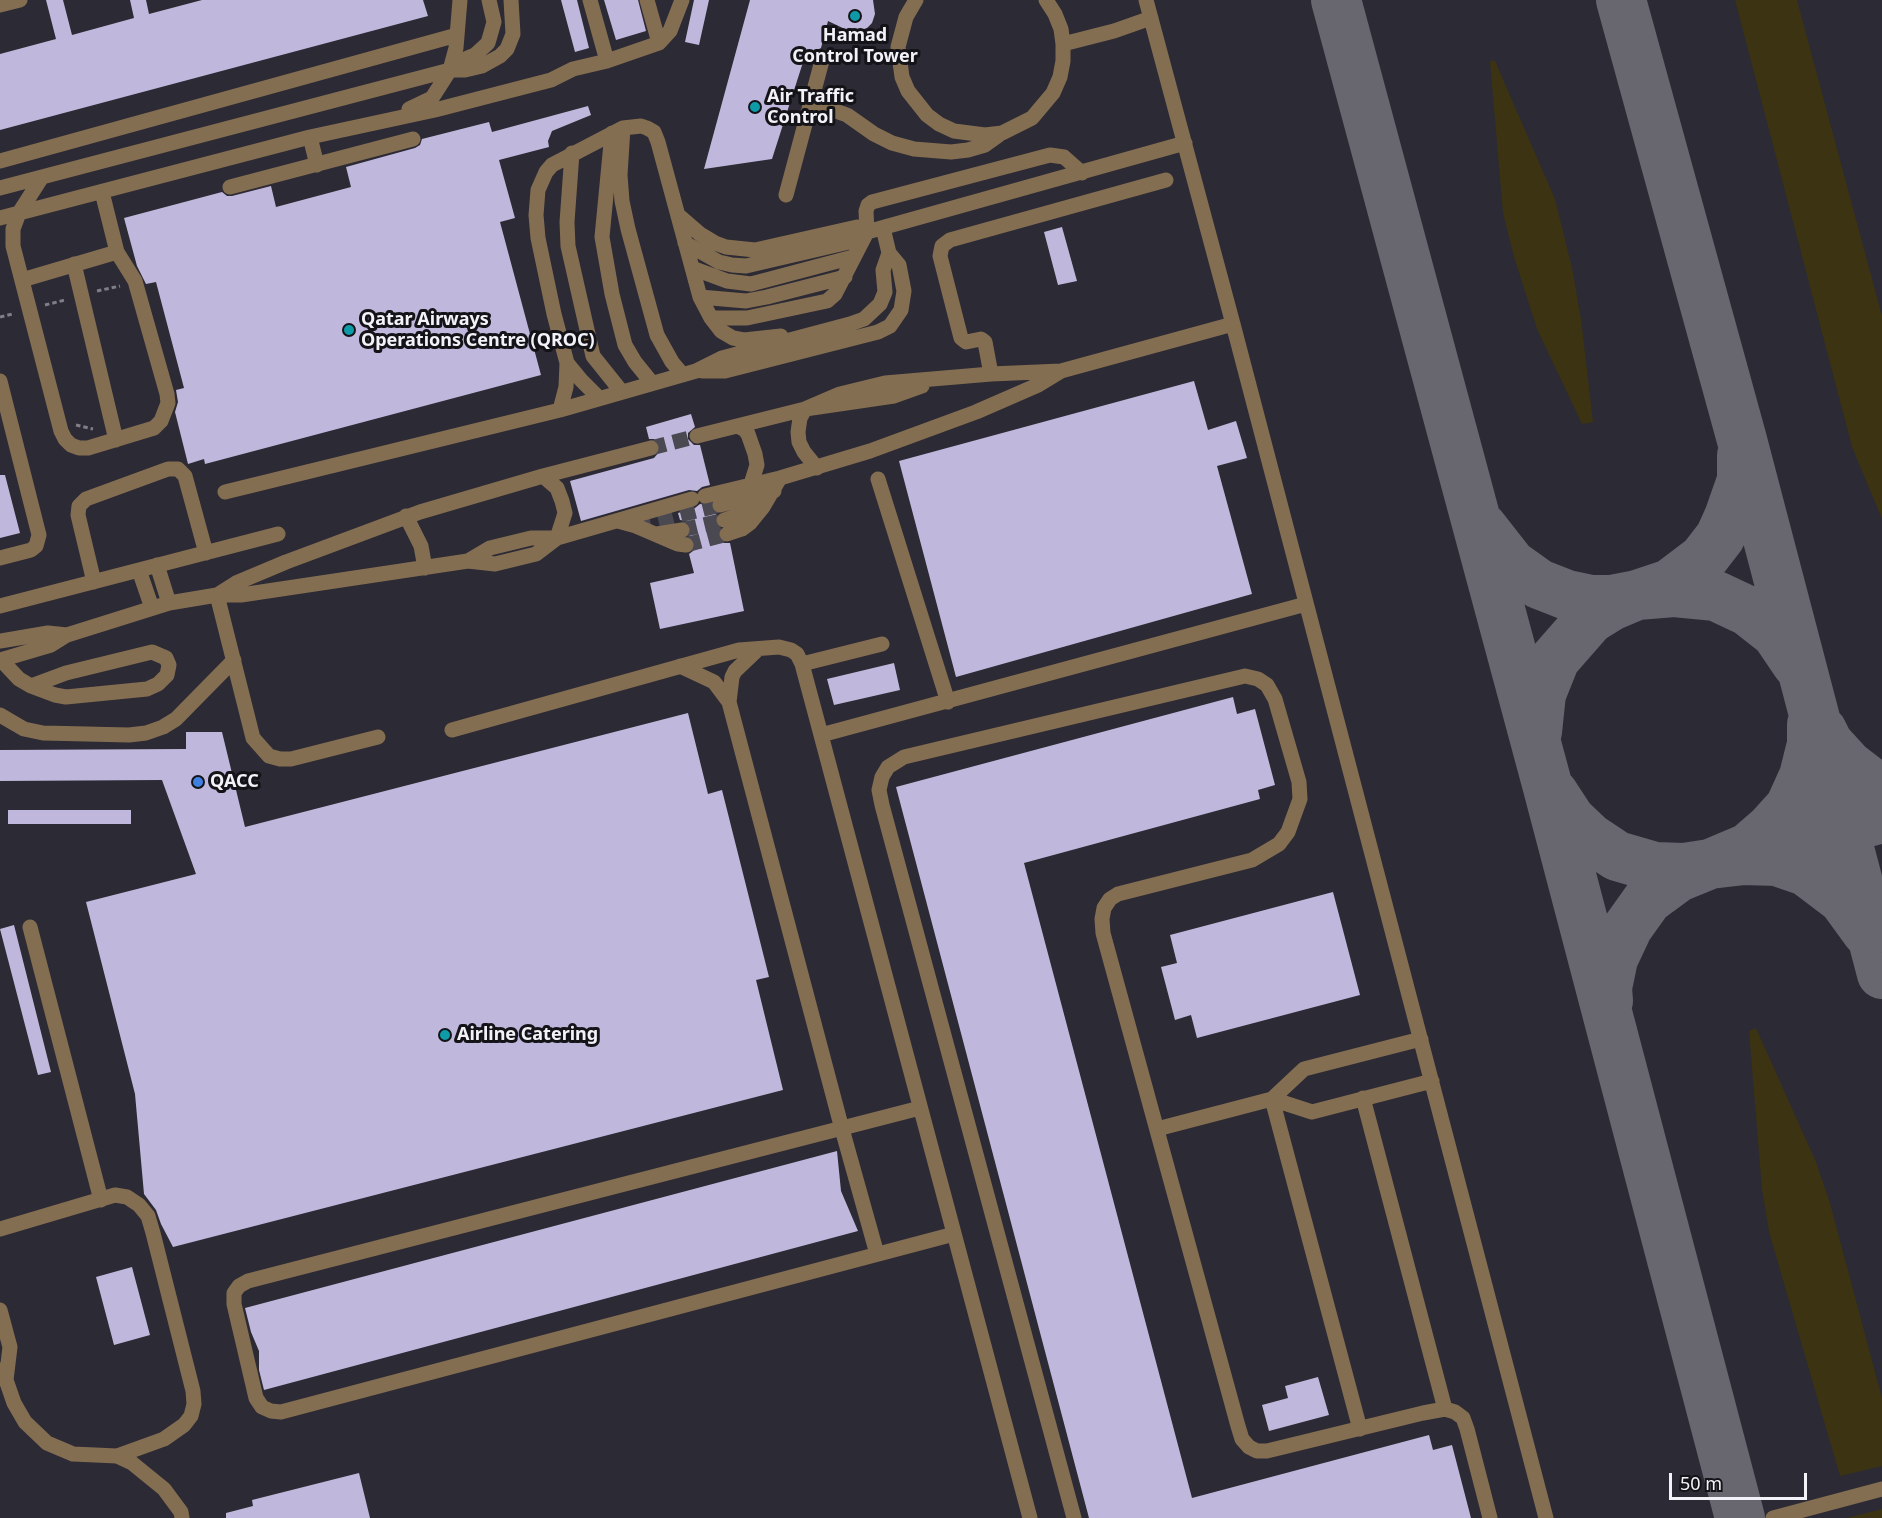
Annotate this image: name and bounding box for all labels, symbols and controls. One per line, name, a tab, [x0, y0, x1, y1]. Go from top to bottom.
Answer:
marker: Hamad Control Tower	[848, 9, 862, 23]
place label: Hamad Control Tower	[792, 25, 918, 68]
place label: Air Traffic Control	[767, 86, 854, 128]
marker: Air Traffic Control	[748, 100, 762, 114]
place label: Qatar Airways Operations Centre (QROC)	[361, 309, 595, 352]
marker: Qatar Airways Operations Centre (QROC)	[342, 323, 356, 337]
place label: QACC	[210, 771, 259, 793]
marker: QACC	[191, 775, 205, 789]
place label: Airline Catering	[457, 1024, 598, 1046]
marker: Airline Catering	[438, 1028, 452, 1042]
scale bar	[1672, 1461, 1810, 1499]
text: 50 m	[1680, 1471, 1722, 1495]

